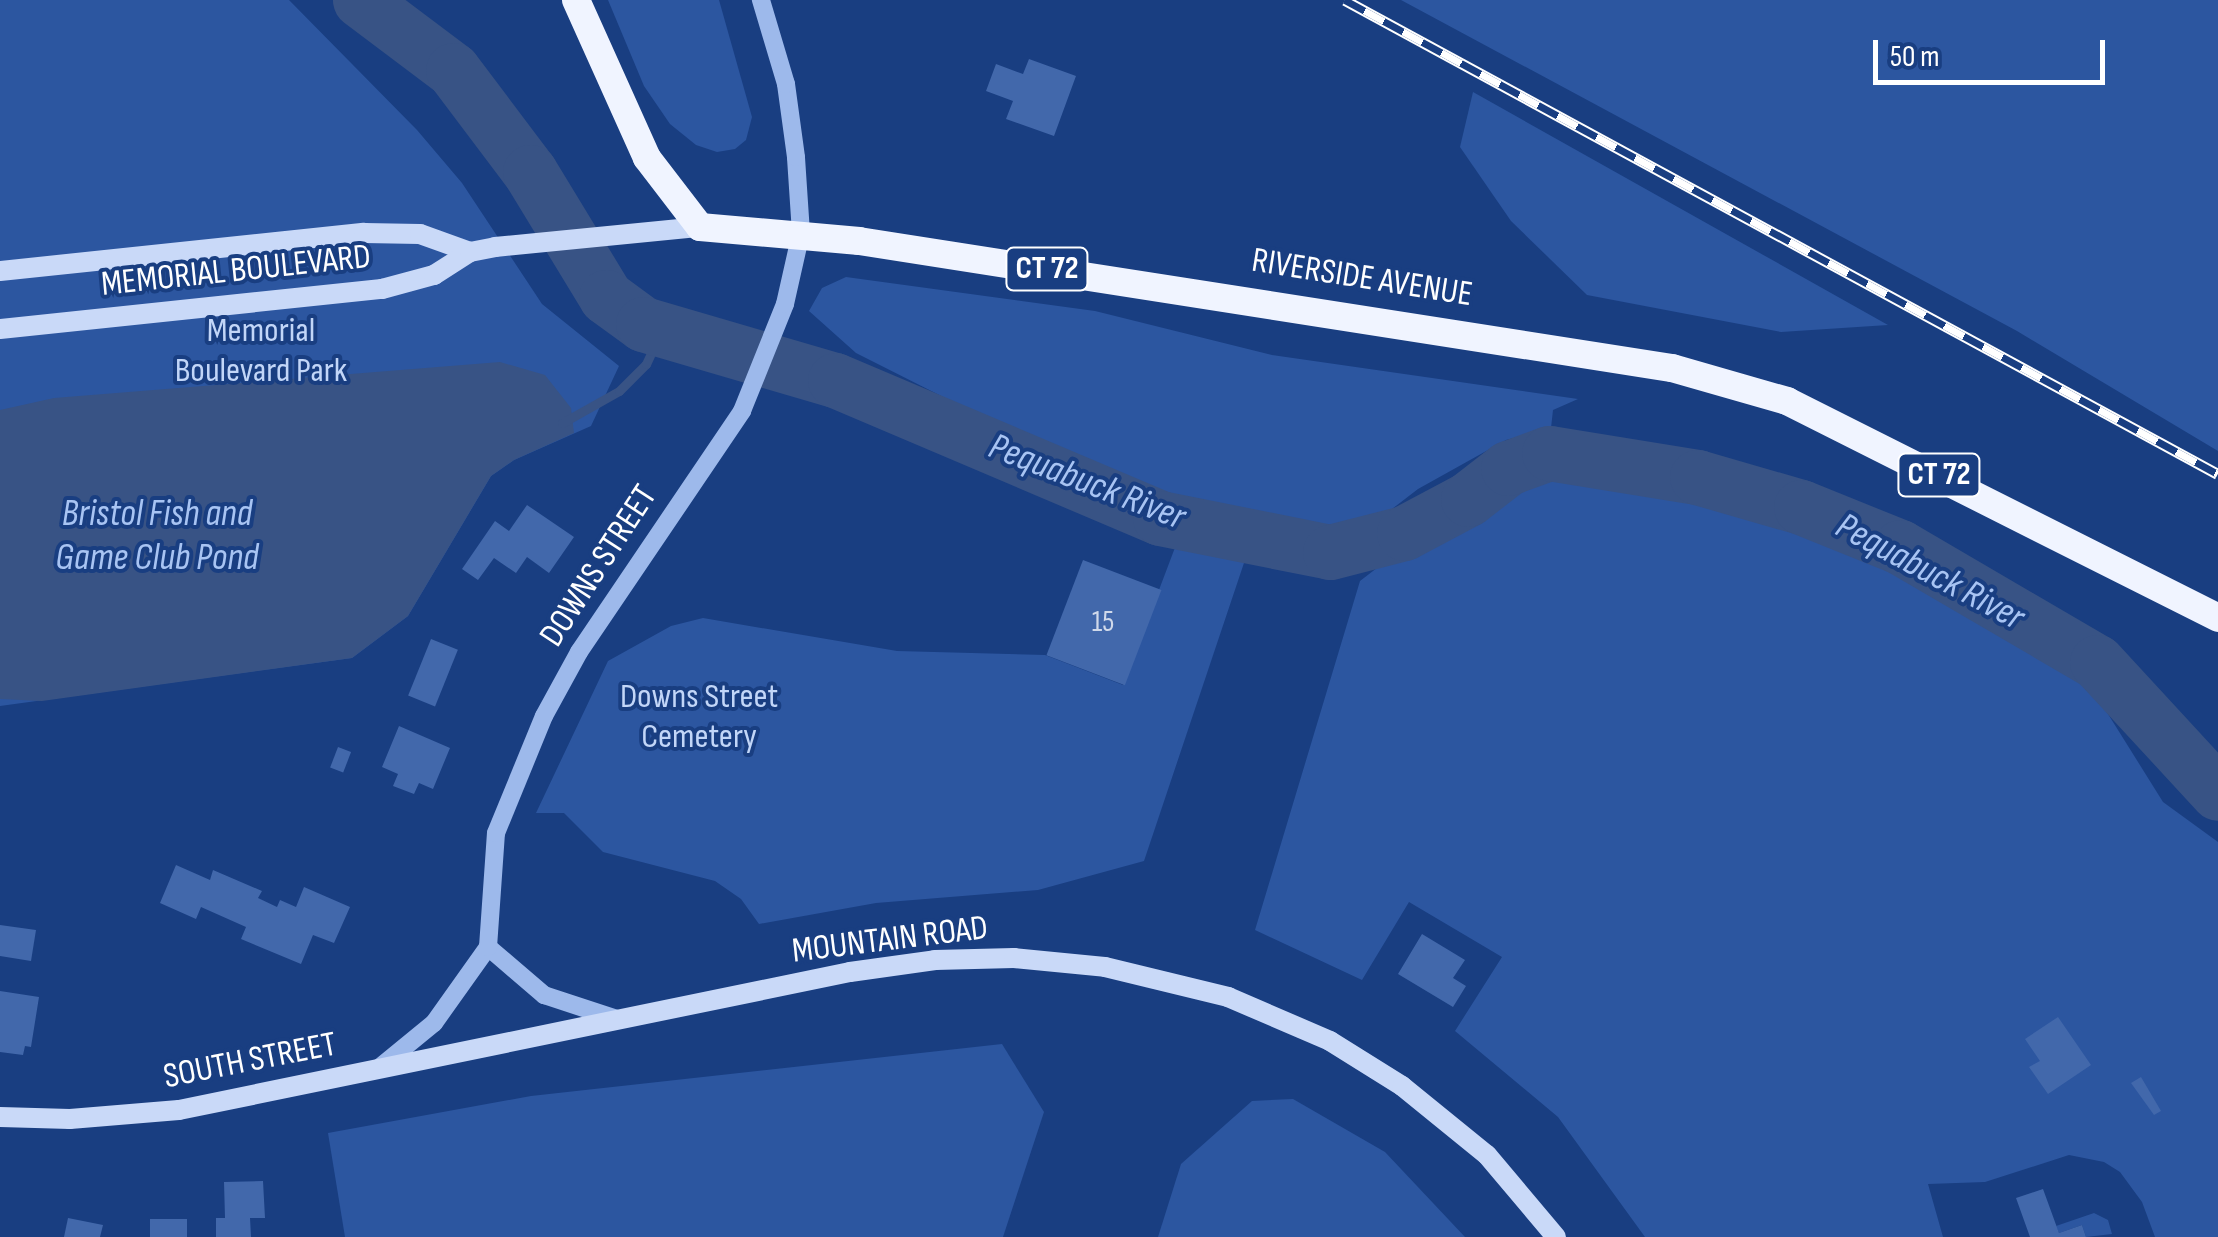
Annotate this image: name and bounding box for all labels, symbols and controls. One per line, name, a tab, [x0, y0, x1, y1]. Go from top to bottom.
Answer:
scale bar	[1878, 20, 2110, 82]
text: 50 m	[1890, 39, 1939, 75]
street label: MEMORIAL BOULEVARD	[99, 236, 373, 306]
street label: RIVERSIDE AVENUE	[1249, 240, 1475, 316]
road number: CT 72	[1004, 242, 1090, 296]
park label: Memorial Boulevard Park	[175, 310, 347, 392]
water label: Pequabuck River	[982, 424, 1192, 540]
road number: CT 72	[1896, 448, 1982, 502]
street label: DOWNS STREET	[531, 478, 667, 654]
water label: Bristol Fish and Game Club Pond	[55, 491, 259, 580]
water label: Pequabuck River	[1828, 503, 2032, 641]
house number: 15	[1092, 604, 1114, 640]
park label: Downs Street Cemetery	[620, 676, 778, 758]
street label: MOUNTAIN ROAD	[790, 907, 990, 973]
street label: SOUTH STREET	[160, 1024, 340, 1098]

